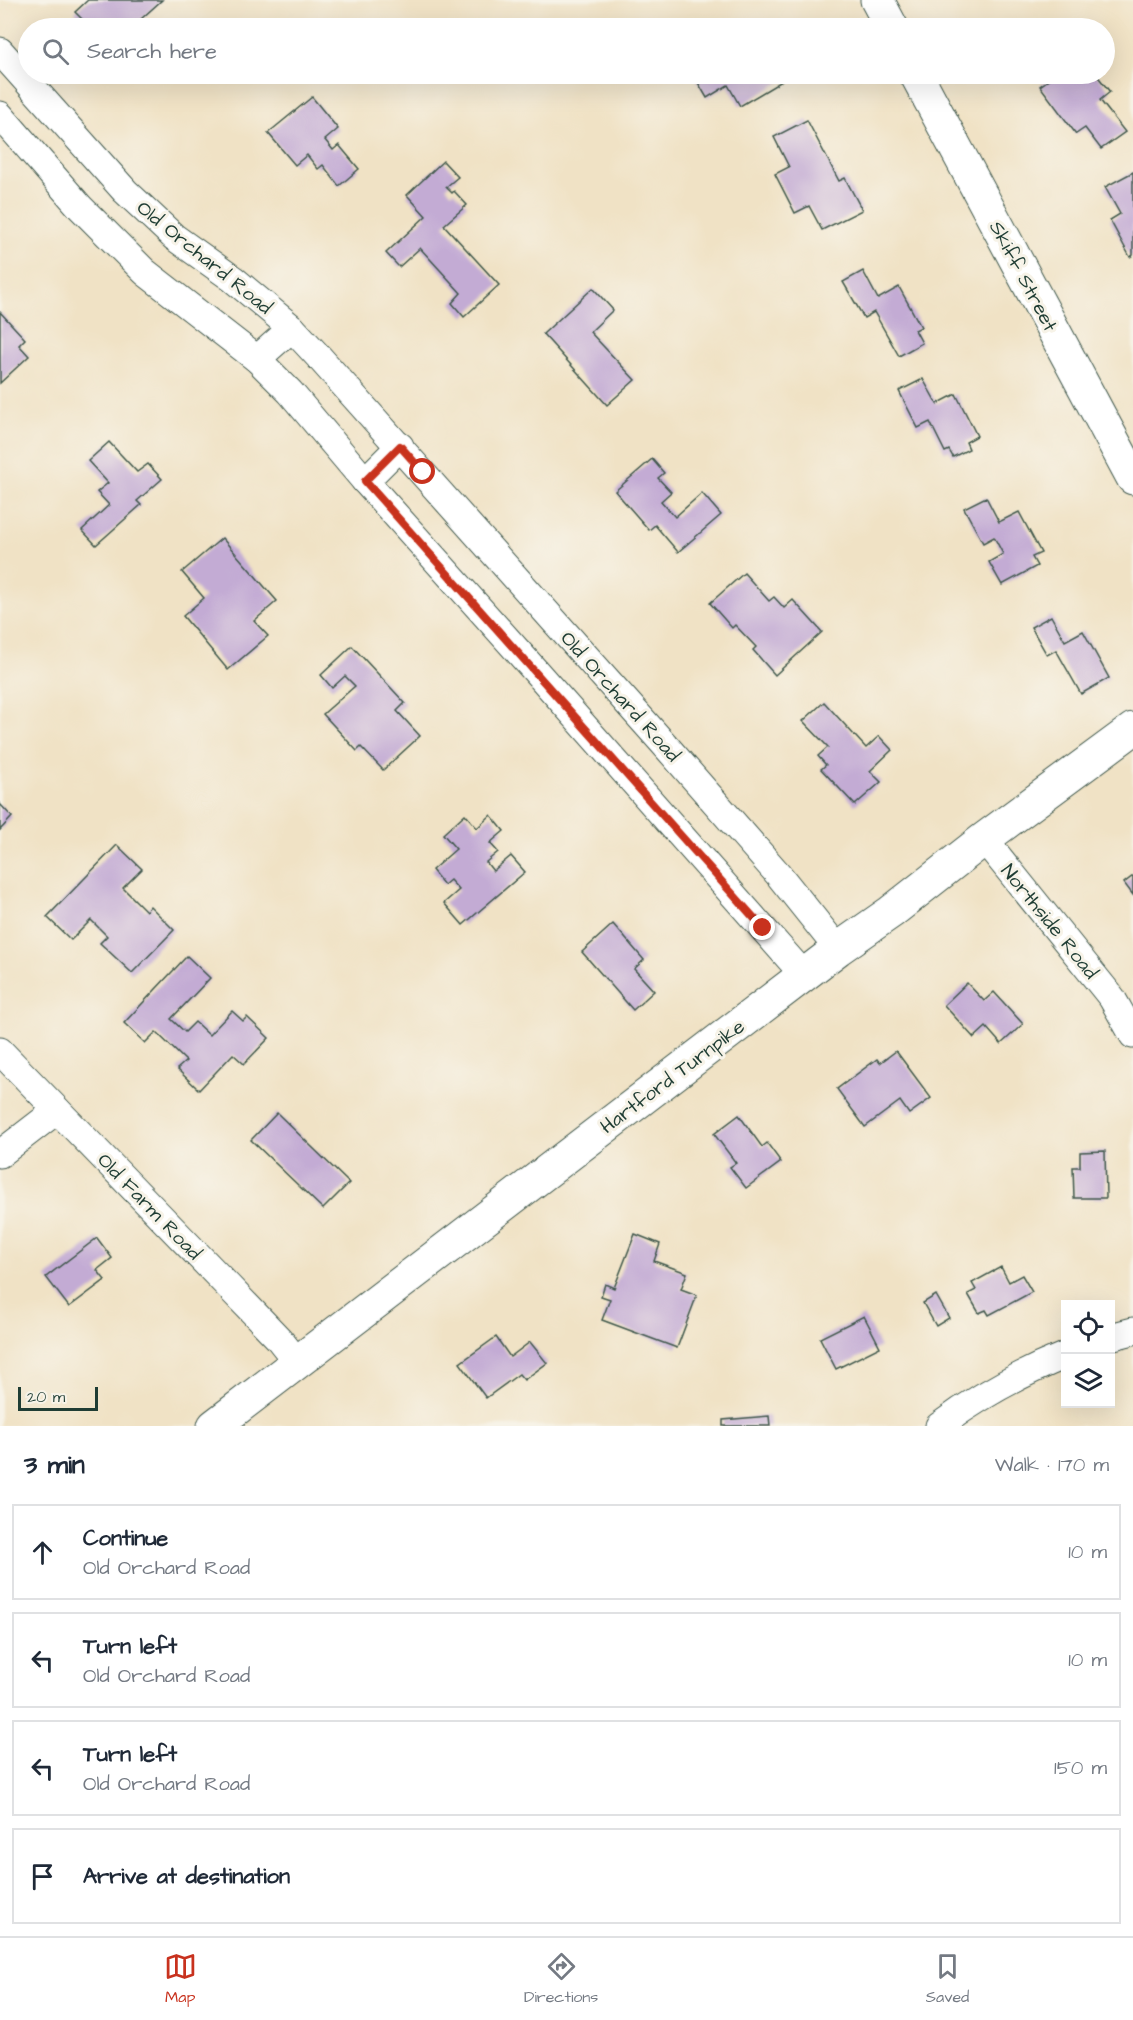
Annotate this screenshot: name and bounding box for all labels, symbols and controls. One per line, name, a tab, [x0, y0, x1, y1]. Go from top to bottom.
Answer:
search box	[18, 18, 1115, 84]
icon: search	[39, 35, 72, 68]
text: Search here	[87, 36, 217, 67]
street label: Old Orchard Road	[131, 194, 278, 321]
street label: Skiff Street	[982, 216, 1064, 337]
route start	[409, 458, 435, 484]
street label: Old Orchard Road	[554, 625, 687, 768]
street label: Northside Road	[994, 858, 1104, 985]
route end	[749, 914, 775, 940]
street label: Hartford Turnpike	[594, 1013, 751, 1141]
street label: Old Farm Road	[91, 1147, 208, 1267]
map controls	[1061, 1300, 1115, 1408]
button: locate	[1061, 1300, 1115, 1354]
button: layers	[1061, 1354, 1115, 1408]
scale bar	[18, 1384, 98, 1412]
text: 20 m	[27, 1386, 65, 1408]
text: 3 min	[24, 1447, 85, 1483]
text: Walk · 170 m	[995, 1451, 1109, 1479]
text: Continue	[83, 1523, 168, 1554]
icon: ahead	[26, 1536, 59, 1569]
text: 10 m	[1068, 1538, 1107, 1566]
text: Old Orchard Road	[83, 1554, 250, 1582]
text: Turn left	[83, 1631, 177, 1662]
icon: left	[26, 1644, 59, 1677]
text: 10 m	[1068, 1646, 1107, 1674]
text: Old Orchard Road	[83, 1662, 250, 1690]
text: Turn left	[83, 1739, 177, 1770]
icon: left	[26, 1752, 59, 1785]
text: 150 m	[1054, 1754, 1107, 1782]
text: Old Orchard Road	[83, 1770, 250, 1798]
icon: arrive	[26, 1860, 59, 1893]
text: Arrive at destination	[83, 1861, 290, 1892]
tab: Map	[164, 1950, 197, 2008]
tab: Directions	[524, 1950, 598, 2008]
tab: Saved	[926, 1950, 969, 2008]

